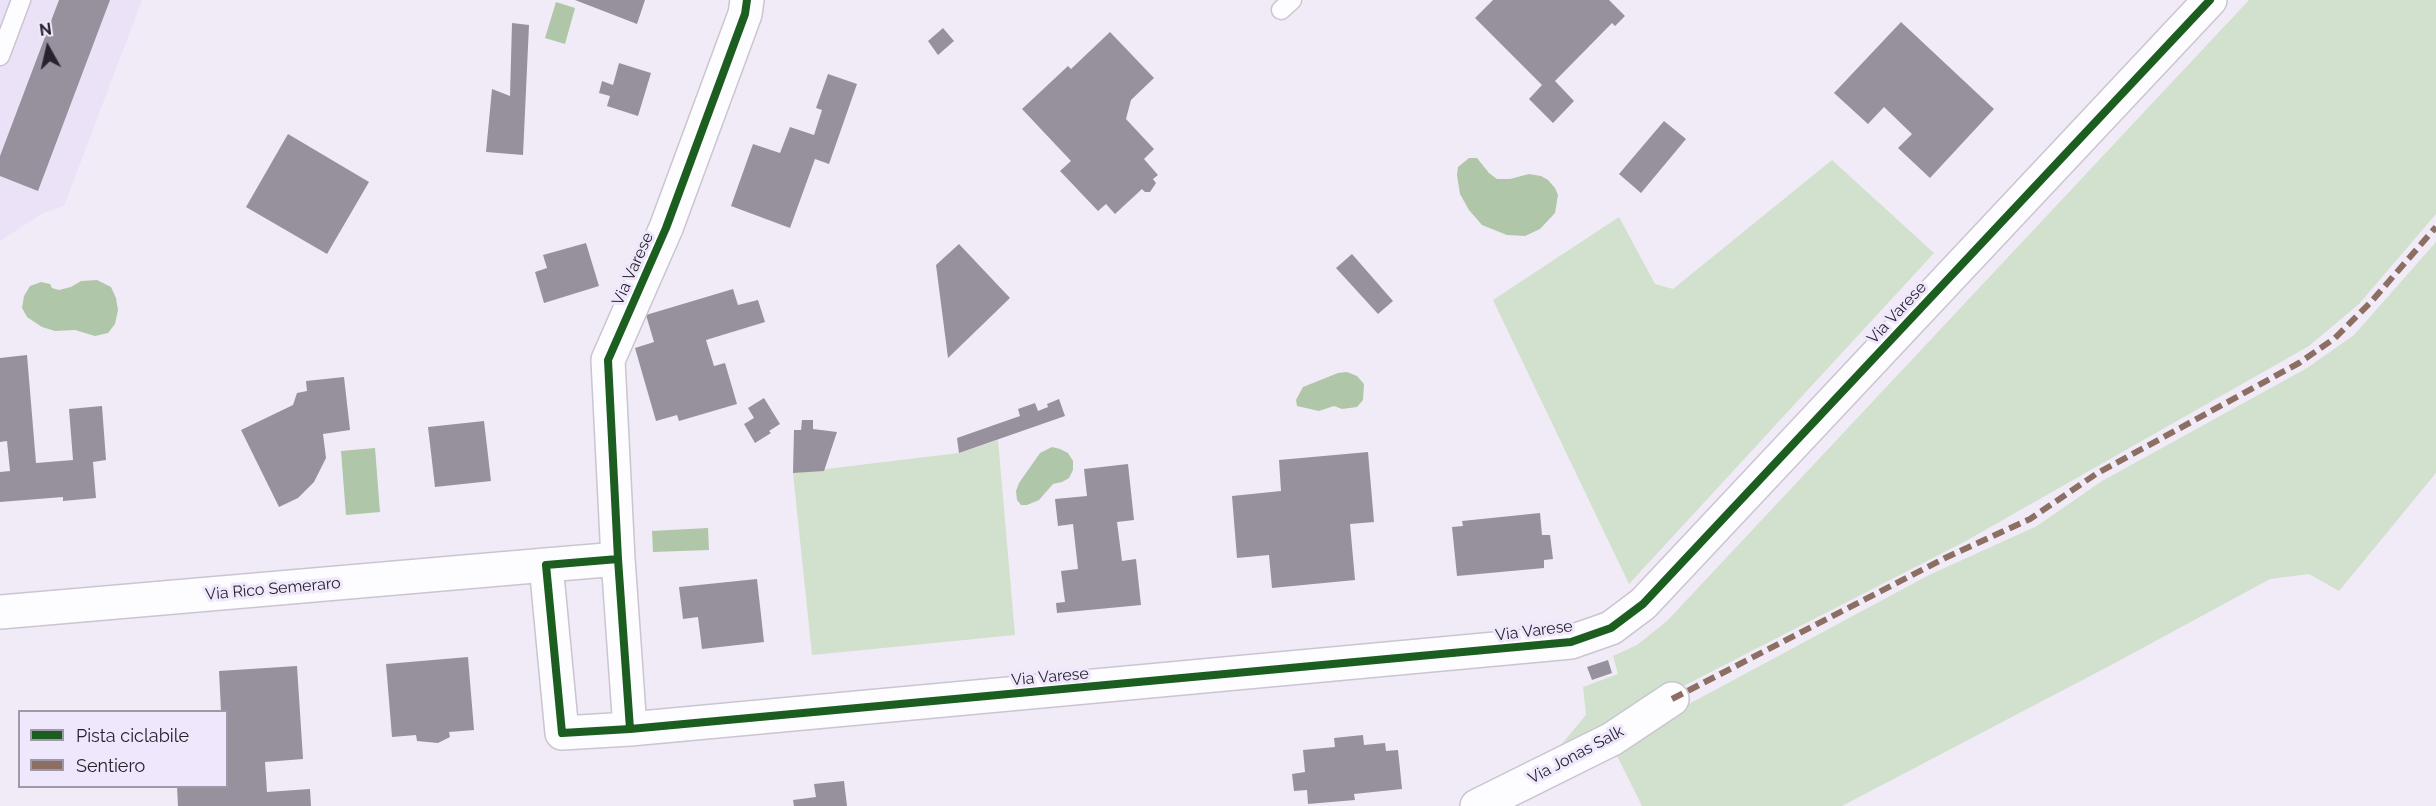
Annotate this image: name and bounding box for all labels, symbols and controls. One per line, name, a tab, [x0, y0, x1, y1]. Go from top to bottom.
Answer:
north arrow	[18, 18, 78, 78]
text: N	[38, 19, 53, 40]
street label: Via Varese	[608, 230, 658, 308]
street label: Via Varese	[1863, 278, 1931, 348]
street label: Via Rico Semeraro	[205, 574, 341, 604]
street label: Via Varese	[1494, 617, 1574, 645]
street label: Via Varese	[1010, 664, 1090, 690]
legend	[18, 710, 228, 788]
street label: Via Jonas Salk	[1525, 722, 1627, 788]
text: Pista ciclabile	[76, 725, 189, 746]
text: Sentiero	[76, 755, 145, 776]

